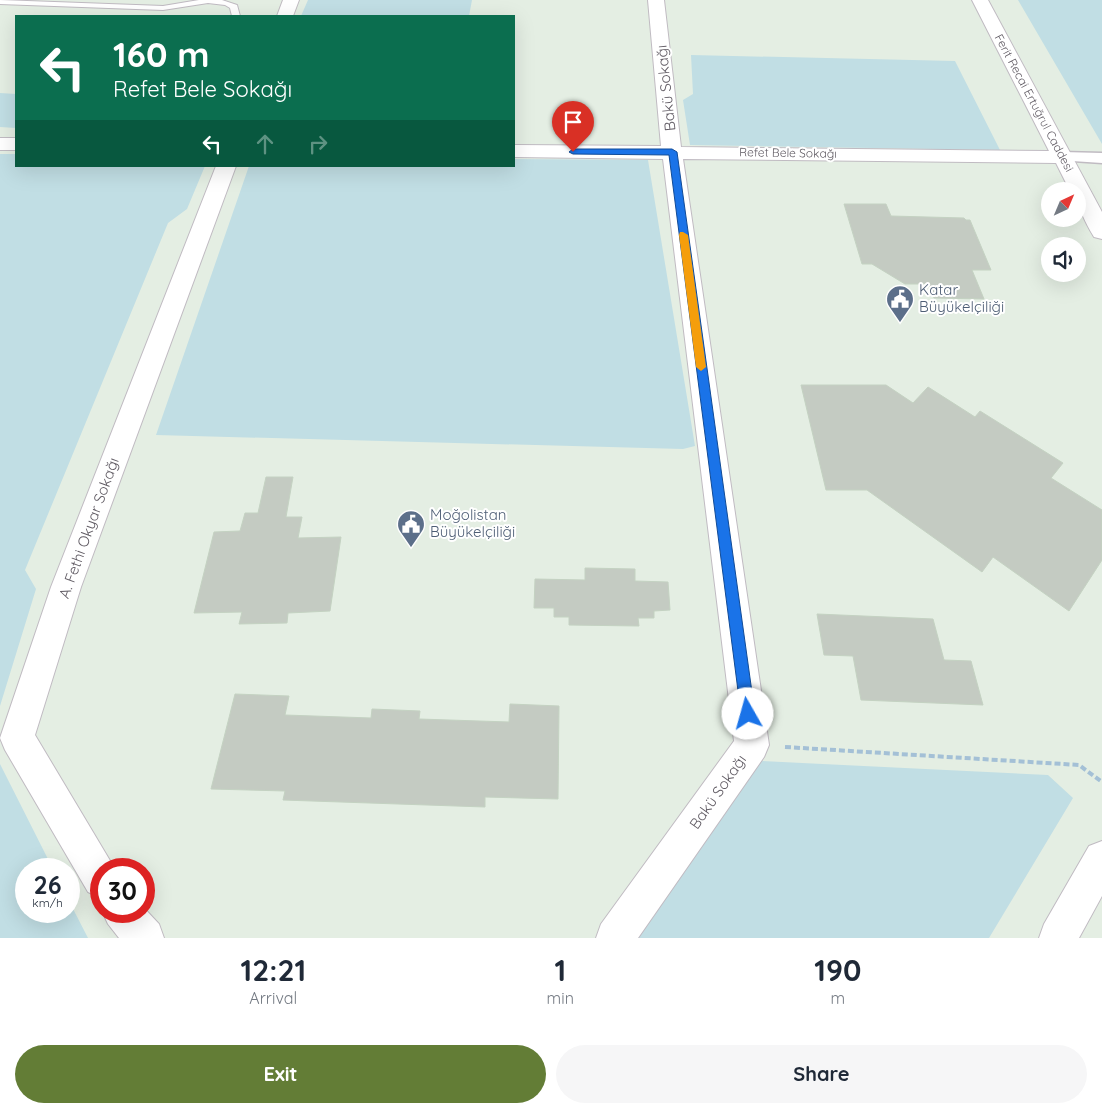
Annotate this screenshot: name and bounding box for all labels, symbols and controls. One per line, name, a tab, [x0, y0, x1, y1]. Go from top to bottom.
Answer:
street label: Ferit Recai Ertuğrul Caddesi	[992, 31, 1077, 174]
text: 160 m	[113, 32, 210, 76]
icon: left	[30, 35, 95, 100]
street label: Bakü Sokağı	[652, 44, 679, 132]
text: Refet Bele Sokağı	[113, 75, 292, 103]
pin	[552, 101, 594, 152]
icon: arrive	[559, 108, 587, 136]
icon: left	[198, 130, 226, 158]
icon: ahead	[251, 130, 279, 158]
icon: right	[304, 130, 332, 158]
street label: Refet Bele Sokağı	[739, 144, 837, 161]
north arrow	[1041, 182, 1086, 228]
map controls	[1041, 182, 1086, 282]
button: sound	[1041, 237, 1086, 282]
place label: Katar Büyükelçiliği	[919, 280, 1004, 316]
public building icon: Katar Büyükelçiliği	[885, 284, 915, 323]
street label: A. Fethi Okyar Sokağı	[54, 455, 123, 601]
place label: Moğolistan Büyükelçiliği	[430, 505, 515, 541]
public building icon: Moğolistan Büyükelçiliği	[396, 509, 426, 548]
position arrow	[721, 687, 773, 739]
street label: Bakü Sokağı	[685, 751, 750, 833]
speed limit sign: 30	[90, 858, 155, 923]
text: 26	[33, 869, 62, 900]
text: km/h	[32, 895, 63, 910]
text: 12:21	[240, 951, 306, 989]
text: 1	[554, 951, 566, 989]
text: 190	[814, 951, 861, 989]
text: Arrival	[249, 988, 297, 1008]
text: min	[547, 988, 574, 1008]
text: m	[831, 988, 845, 1008]
button: Exit	[15, 1045, 546, 1103]
button: Share	[556, 1045, 1087, 1103]

